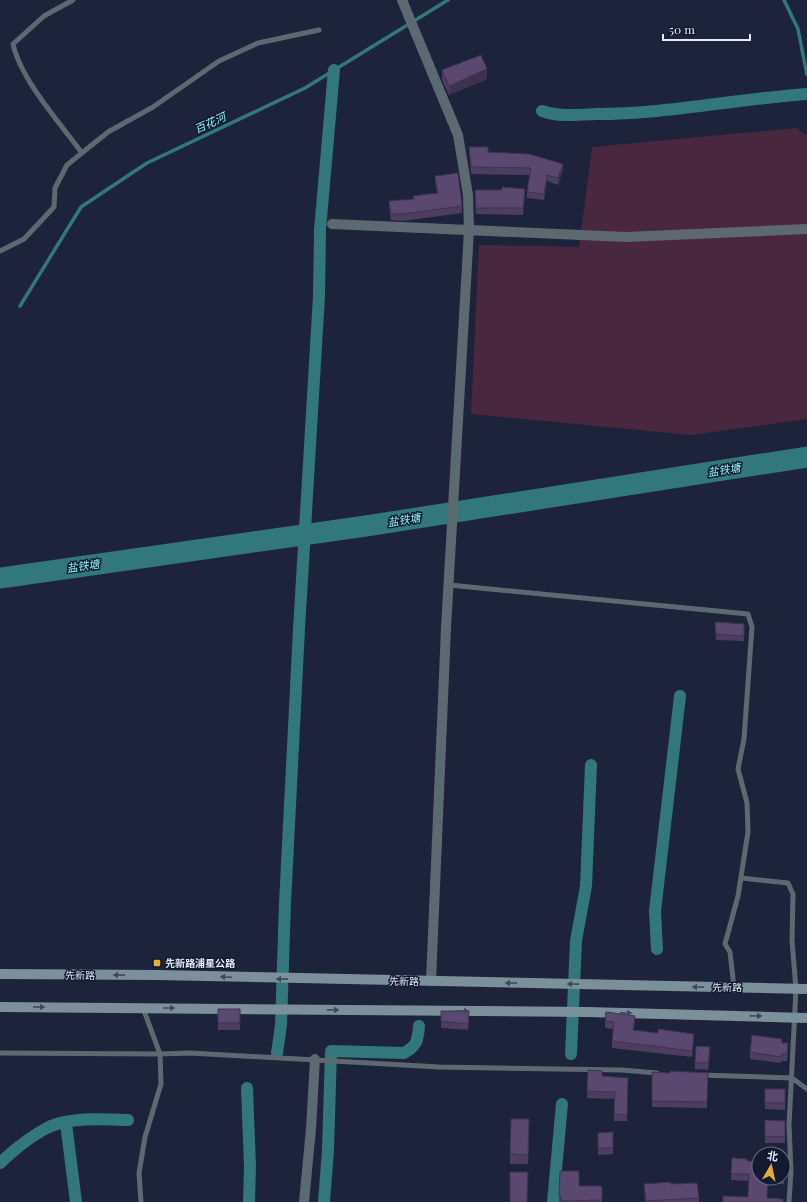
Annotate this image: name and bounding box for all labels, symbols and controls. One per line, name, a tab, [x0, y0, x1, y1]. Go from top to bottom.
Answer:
scale bar	[663, 16, 750, 42]
text: 50 m	[669, 21, 695, 37]
water label: 百花河	[192, 108, 230, 136]
water label: 盐铁塘	[706, 459, 743, 479]
water label: 盐铁塘	[386, 509, 423, 529]
water label: 盐铁塘	[66, 556, 102, 575]
place label: 先新路浦星公路	[165, 956, 236, 970]
marker: 先新路浦星公路	[152, 958, 162, 968]
street label: 先新路	[65, 968, 95, 982]
one-way arrow	[112, 972, 125, 978]
one-way arrow	[220, 974, 232, 981]
street label: 先新路	[389, 974, 419, 988]
one-way arrow	[275, 976, 288, 982]
one-way arrow	[504, 980, 517, 986]
street label: 先新路	[712, 980, 742, 994]
one-way arrow	[566, 981, 579, 987]
one-way arrow	[691, 984, 704, 990]
one-way arrow	[33, 1004, 46, 1010]
one-way arrow	[163, 1005, 176, 1011]
one-way arrow	[327, 1007, 340, 1013]
one-way arrow	[457, 1008, 470, 1014]
one-way arrow	[620, 1010, 633, 1016]
one-way arrow	[750, 1013, 763, 1019]
north arrow	[751, 1146, 791, 1186]
text: 北	[766, 1147, 779, 1164]

